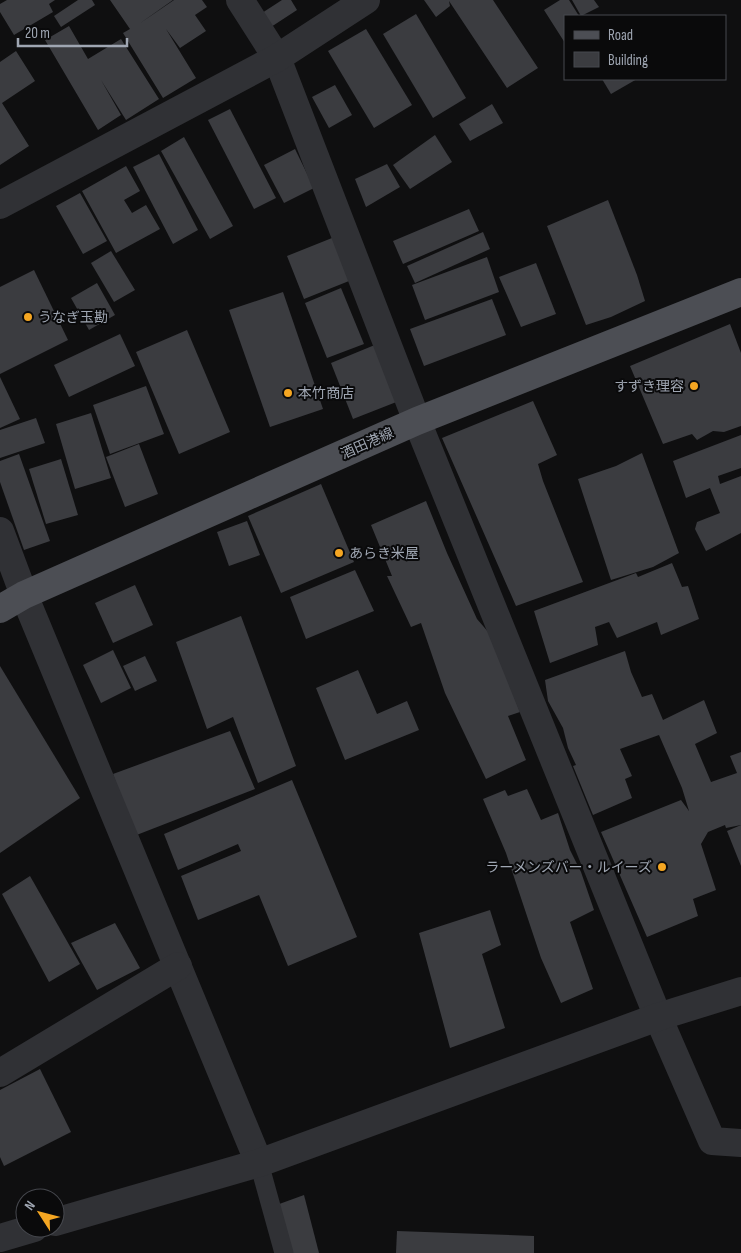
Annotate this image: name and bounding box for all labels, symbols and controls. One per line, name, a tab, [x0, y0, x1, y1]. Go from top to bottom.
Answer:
scale bar	[18, 15, 126, 47]
legend	[564, 15, 726, 80]
text: 20 m	[25, 24, 50, 43]
text: Road	[608, 26, 633, 45]
text: Building	[608, 51, 648, 70]
place label: うなぎ玉勘	[38, 309, 108, 326]
marker: うなぎ玉勘	[22, 311, 34, 323]
place label: すずき理容	[614, 378, 684, 395]
marker: すずき理容	[688, 380, 700, 392]
place label: 本竹商店	[298, 385, 354, 402]
marker: 本竹商店	[282, 387, 294, 399]
street label: 酒田港線	[338, 424, 396, 463]
place label: あらき米屋	[349, 545, 419, 562]
marker: あらき米屋	[333, 547, 345, 559]
place label: ラーメンズバー・ルイーズ	[486, 859, 652, 876]
marker: ラーメンズバー・ルイーズ	[656, 861, 668, 873]
north arrow	[15, 1188, 65, 1238]
text: N	[21, 1198, 39, 1214]

